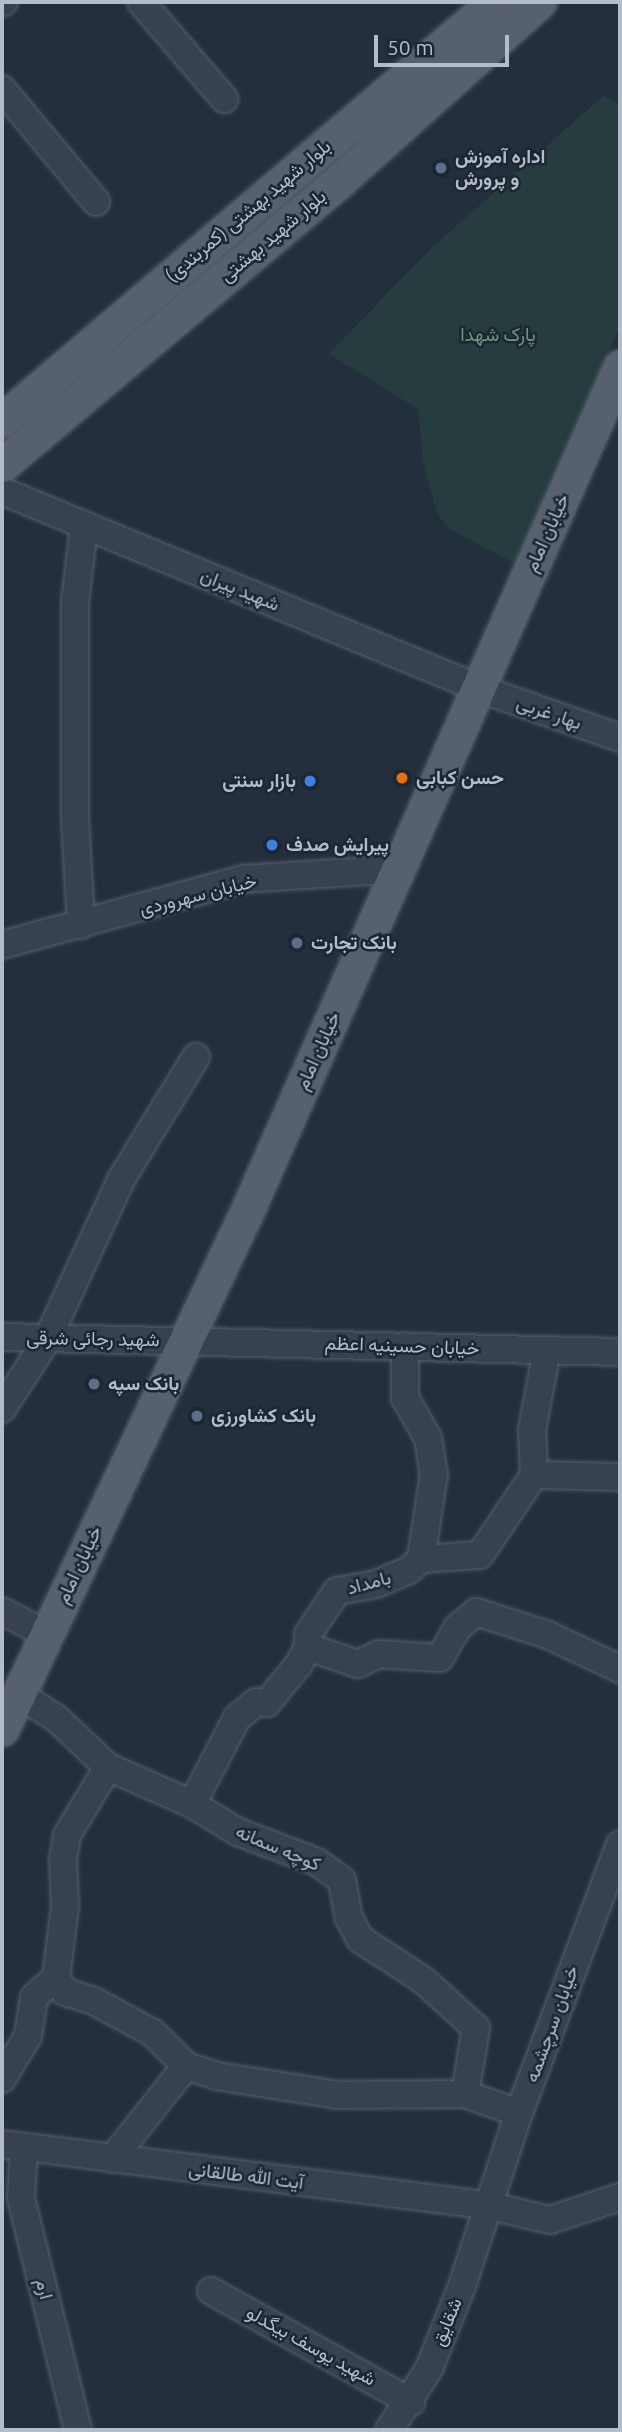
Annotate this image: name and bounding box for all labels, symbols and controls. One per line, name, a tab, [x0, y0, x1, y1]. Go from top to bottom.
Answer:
scale bar	[377, 21, 512, 65]
text: 50 m	[387, 35, 434, 59]
street label: بلوار شهید بهشتی (کمربندی)	[160, 135, 336, 287]
place label: اداره آموزش و پرورش	[455, 146, 545, 190]
marker: اداره آموزش و پرورش	[433, 160, 449, 176]
street label: بلوار شهید بهشتی	[215, 185, 331, 287]
park label: پارک شهدا	[460, 324, 536, 346]
street label: خیابان امام	[520, 490, 574, 576]
street label: شهید پیران	[197, 564, 283, 616]
street label: بهار غربی	[513, 691, 585, 735]
place label: حسن کبابی	[416, 767, 504, 789]
place label: بازار سنتی	[222, 770, 296, 792]
marker: حسن کبابی	[394, 770, 410, 786]
marker: بازار سنتی	[302, 773, 318, 789]
place label: پیرایش صدف	[286, 834, 389, 856]
marker: پیرایش صدف	[264, 837, 280, 853]
street label: خیابان سهروردی	[137, 869, 259, 921]
place label: بانک تجارت	[311, 932, 397, 954]
marker: بانک تجارت	[289, 935, 305, 951]
street label: خیابان امام	[291, 1008, 345, 1094]
street label: شهید رجائی شرقی	[26, 1326, 160, 1352]
street label: خیابان حسینیه اعظم	[324, 1332, 480, 1360]
place label: بانک سپه	[108, 1373, 179, 1395]
marker: بانک سپه	[86, 1376, 102, 1392]
place label: بانک کشاورزی	[211, 1405, 316, 1427]
marker: بانک کشاورزی	[189, 1408, 205, 1424]
street label: خیابان امام	[51, 1522, 107, 1608]
street label: بامداد	[345, 1566, 393, 1600]
street label: کوچه سمانه	[232, 1820, 324, 1876]
street label: خیابان سرچشمه	[520, 1962, 584, 2086]
street label: آیت الله طالقانی	[187, 2158, 305, 2194]
street label: ارم	[30, 2276, 58, 2302]
street label: شقایق	[427, 2295, 467, 2349]
street label: شهید یوسف بیگدلو	[242, 2301, 380, 2391]

